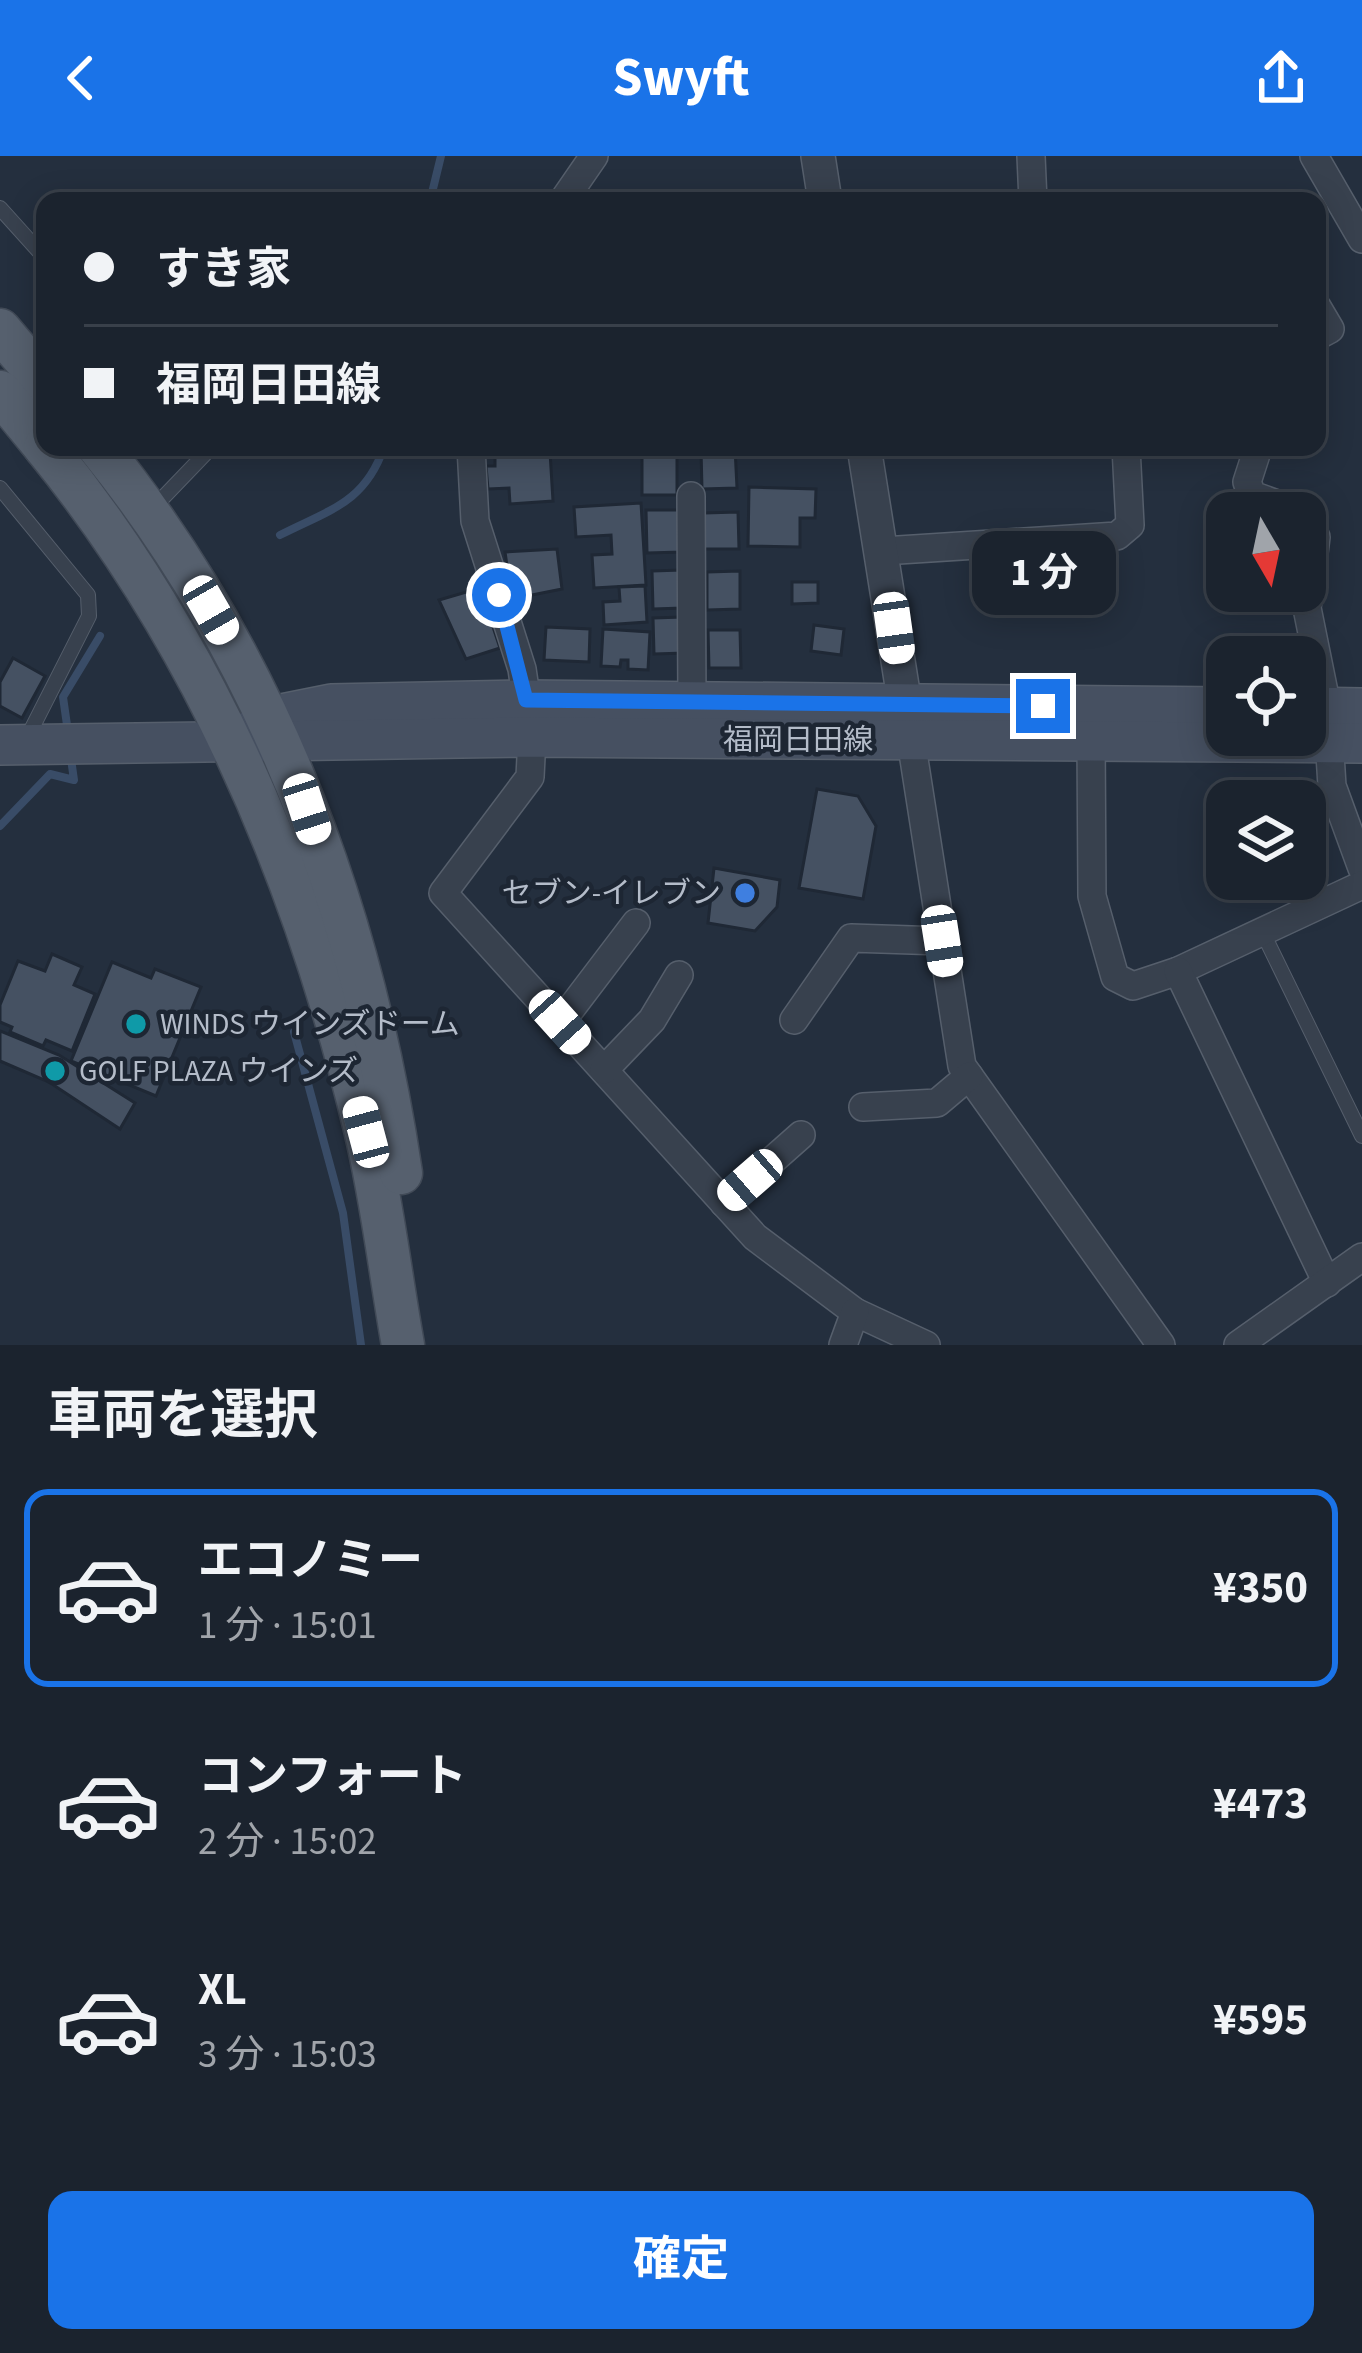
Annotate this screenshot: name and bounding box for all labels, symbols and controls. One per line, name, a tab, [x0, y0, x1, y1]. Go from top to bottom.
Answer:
text: Swyft	[612, 40, 750, 117]
icon: back	[48, 45, 114, 111]
icon: share	[1248, 45, 1314, 111]
text: すき家	[156, 238, 291, 302]
text: 福岡日田線	[156, 354, 381, 418]
north arrow	[1206, 492, 1326, 612]
map controls	[1206, 492, 1326, 900]
callout: 1 分	[971, 532, 1115, 616]
text: 1 分	[1010, 545, 1078, 601]
route start	[472, 568, 526, 622]
car	[177, 570, 245, 650]
car	[871, 590, 917, 666]
button: locate	[1206, 636, 1326, 756]
route end	[1016, 679, 1070, 733]
street label: 福岡日田線	[723, 719, 873, 762]
car	[279, 769, 335, 849]
button: layers	[1206, 780, 1326, 900]
place label: セブン-イレブン	[502, 872, 721, 915]
marker: セブン-イレブン	[732, 880, 758, 906]
car	[919, 903, 965, 979]
car	[523, 983, 597, 1061]
place label: WINDS ウインズドーム	[160, 1003, 460, 1046]
marker: WINDS ウインズドーム	[123, 1011, 149, 1037]
place label: GOLF PLAZA ウインズ	[79, 1050, 358, 1093]
marker: GOLF PLAZA ウインズ	[42, 1058, 68, 1084]
car	[339, 1093, 393, 1171]
car	[711, 1143, 789, 1217]
text: 車両を選択	[48, 1378, 318, 1455]
text: エコノミー	[198, 1529, 423, 1593]
icon: car	[54, 1534, 162, 1642]
text: ¥350	[1213, 1556, 1308, 1620]
text: 1 分 · 15:01	[198, 1598, 377, 1654]
text: コンフォート	[198, 1745, 467, 1809]
icon: car	[54, 1750, 162, 1858]
text: ¥473	[1213, 1772, 1308, 1836]
text: 2 分 · 15:02	[198, 1814, 377, 1870]
text: XL	[198, 1958, 247, 2022]
icon: car	[54, 1966, 162, 2074]
text: ¥595	[1213, 1988, 1308, 2052]
text: 3 分 · 15:03	[198, 2027, 377, 2083]
button: 確定	[48, 2191, 1314, 2329]

